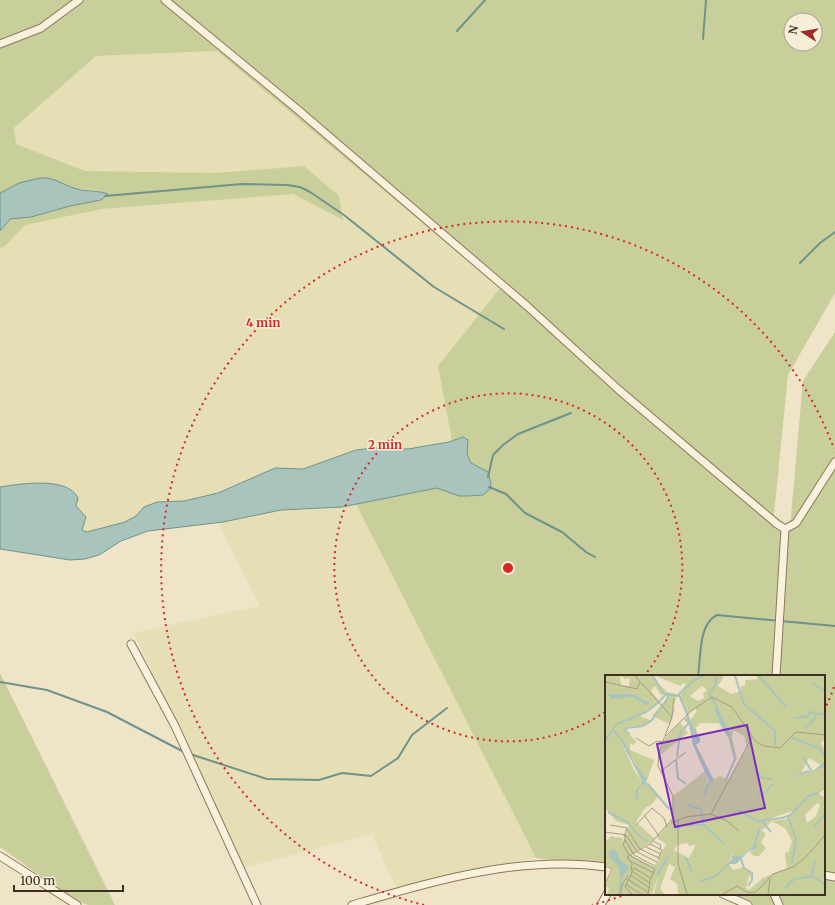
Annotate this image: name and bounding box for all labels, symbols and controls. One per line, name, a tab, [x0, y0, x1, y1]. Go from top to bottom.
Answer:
north arrow	[783, 12, 823, 52]
text: N	[785, 24, 801, 36]
text: 4 min	[246, 315, 280, 330]
text: 2 min	[368, 437, 402, 452]
centre of rings	[501, 561, 515, 575]
inset map	[605, 675, 825, 895]
scale bar	[14, 867, 123, 893]
text: 100 m	[20, 873, 55, 888]

